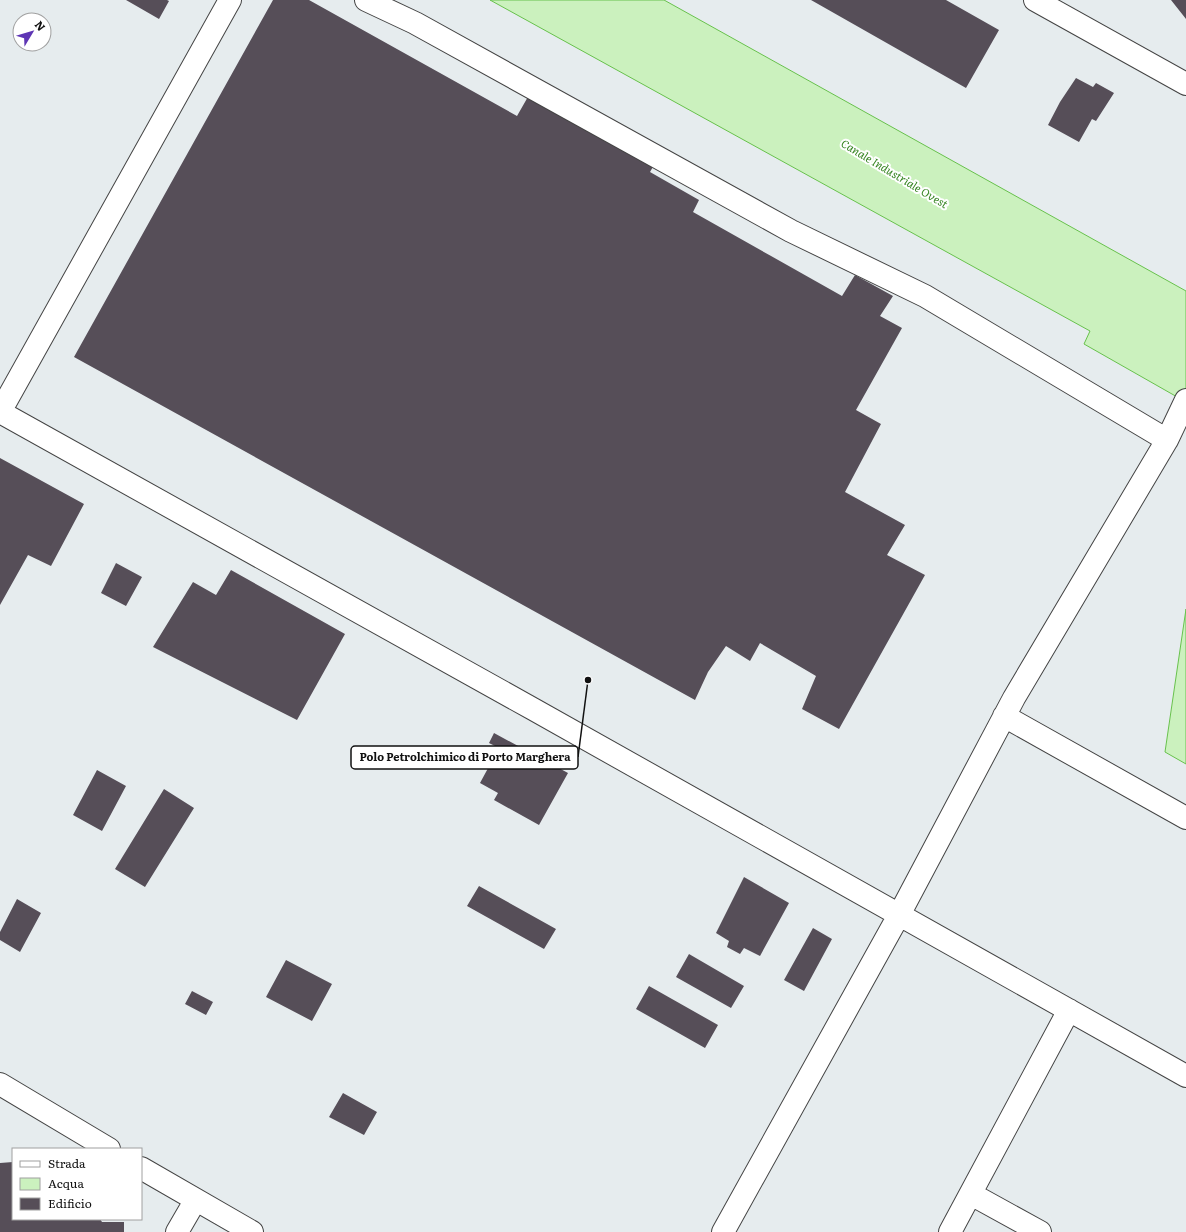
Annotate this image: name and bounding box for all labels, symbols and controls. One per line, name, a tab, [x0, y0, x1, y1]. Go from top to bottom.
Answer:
north arrow	[12, 12, 52, 52]
text: N	[32, 17, 50, 34]
water label: Canale Industriale Ovest	[838, 135, 952, 212]
callout: Polo Petrolchimico di Porto Marghera	[351, 746, 578, 769]
text: Polo Petrolchimico di Porto Marghera	[359, 748, 571, 764]
legend	[12, 1148, 142, 1220]
text: Strada	[48, 1154, 86, 1172]
text: Acqua	[48, 1174, 84, 1192]
text: Edificio	[48, 1194, 92, 1212]

